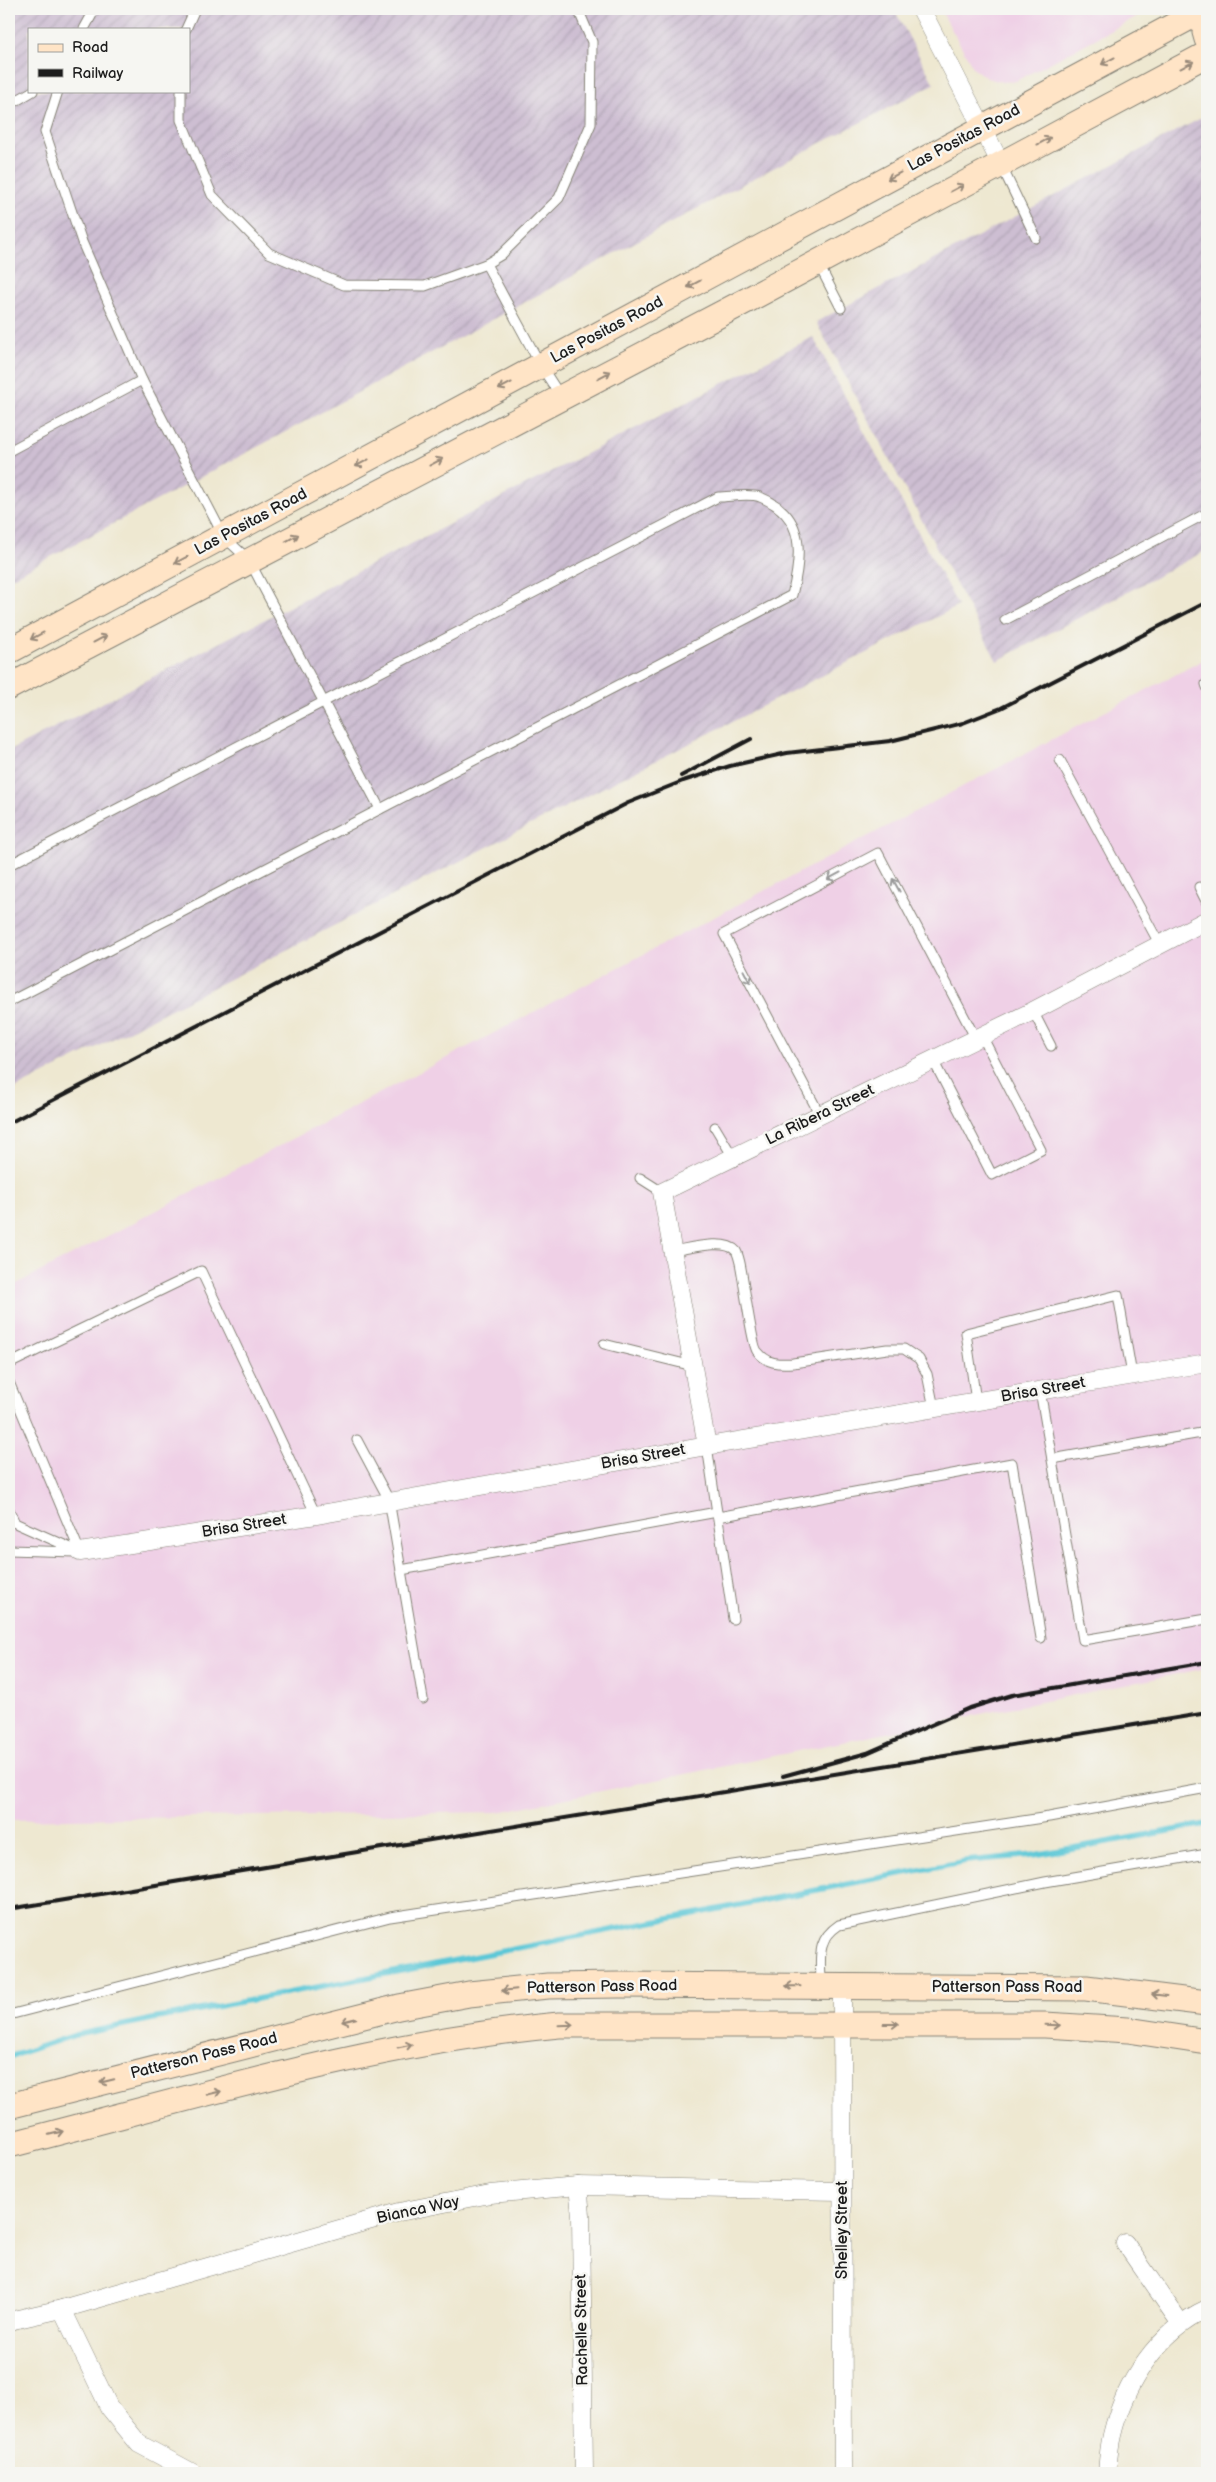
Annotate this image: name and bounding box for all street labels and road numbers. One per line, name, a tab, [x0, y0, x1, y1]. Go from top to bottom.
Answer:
street label: Las Positas Road	[905, 100, 1023, 176]
street label: Las Positas Road	[548, 292, 666, 368]
street label: Las Positas Road	[192, 484, 310, 560]
street label: La Ribera Street	[763, 1081, 877, 1149]
street label: Brisa Street	[999, 1373, 1087, 1407]
street label: Brisa Street	[599, 1440, 687, 1474]
street label: Brisa Street	[200, 1510, 288, 1542]
street label: Patterson Pass Road	[526, 1976, 678, 1998]
street label: Patterson Pass Road	[932, 1978, 1082, 1997]
street label: Patterson Pass Road	[129, 2029, 279, 2083]
street label: Shelley Street	[833, 2181, 852, 2279]
street label: Bianca Way	[375, 2192, 462, 2228]
street label: Rachelle Street	[572, 2274, 592, 2386]

